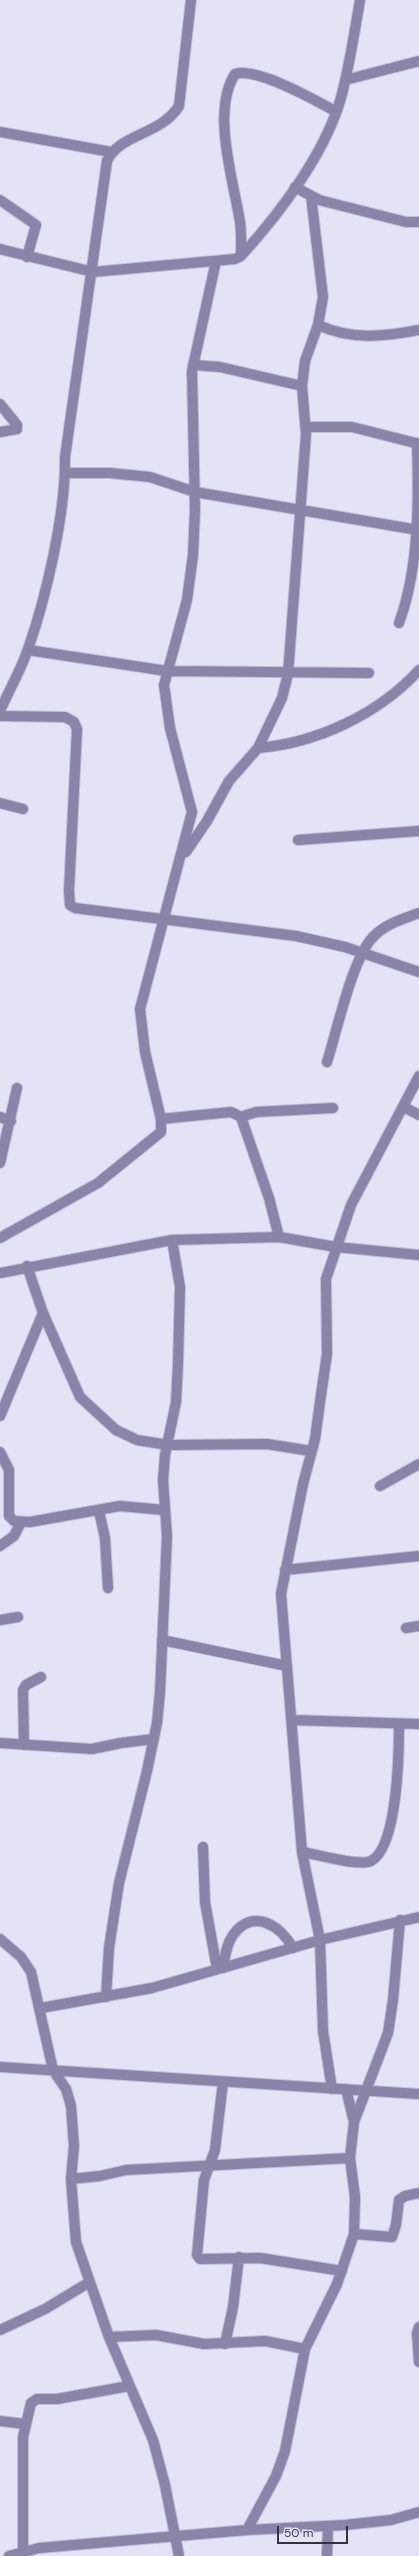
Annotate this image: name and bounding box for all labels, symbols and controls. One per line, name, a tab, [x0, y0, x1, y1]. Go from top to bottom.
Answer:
scale bar	[279, 2518, 350, 2544]
text: 50 m	[284, 2525, 313, 2541]

